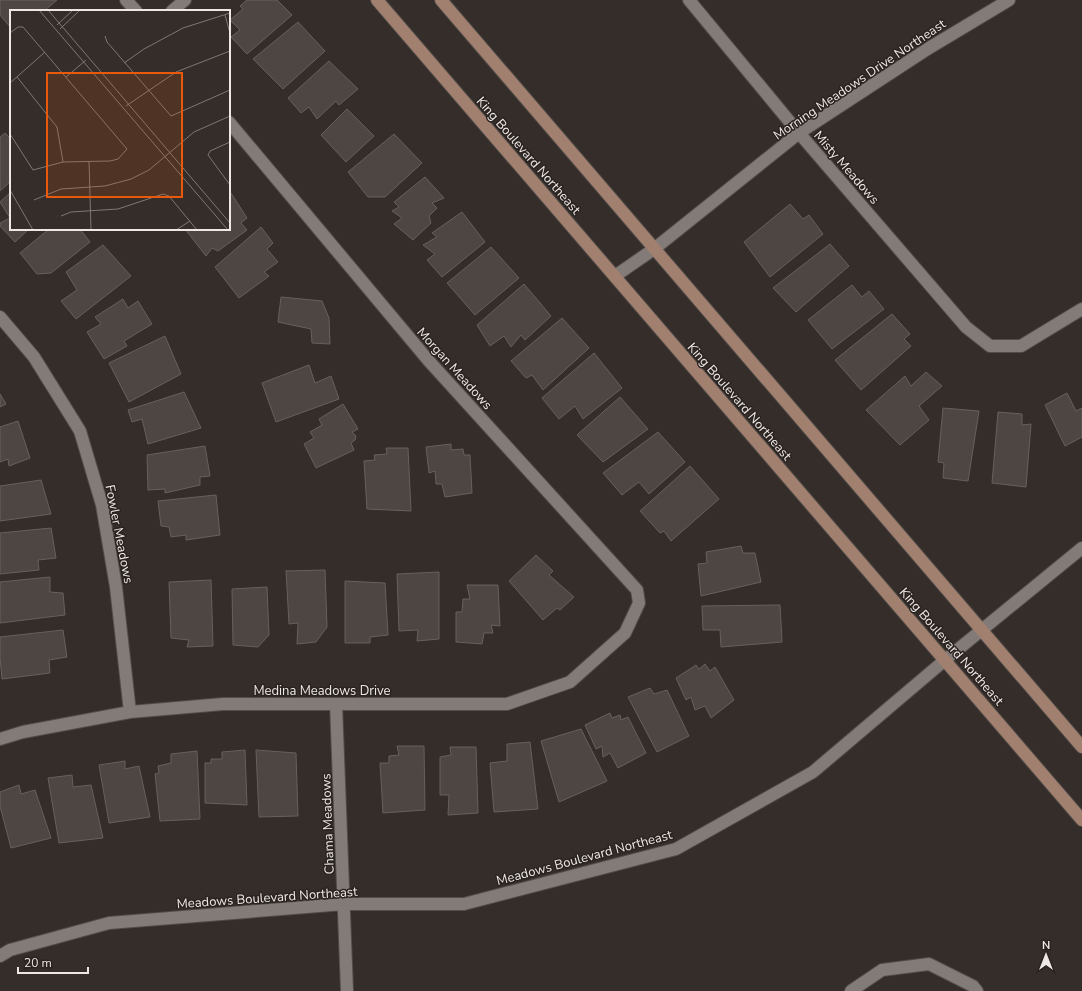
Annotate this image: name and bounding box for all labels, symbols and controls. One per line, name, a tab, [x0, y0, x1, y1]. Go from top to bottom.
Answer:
inset map	[10, 10, 230, 230]
street label: Morning Meadows Drive Northeast	[770, 15, 950, 144]
street label: King Boulevard Northeast	[472, 93, 585, 219]
street label: Misty Meadows	[809, 127, 883, 208]
street label: Morgan Meadows	[412, 324, 496, 414]
street label: King Boulevard Northeast	[683, 339, 796, 465]
street label: Fowler Meadows	[101, 483, 137, 585]
street label: King Boulevard Northeast	[895, 584, 1008, 710]
street label: Medina Meadows Drive	[253, 682, 391, 700]
street label: Chama Meadows	[317, 773, 339, 875]
street label: Meadows Boulevard Northeast	[494, 826, 675, 890]
street label: Meadows Boulevard Northeast	[176, 883, 359, 913]
north arrow	[1026, 935, 1066, 975]
text: N	[1042, 938, 1050, 953]
scale bar	[18, 949, 88, 975]
text: 20 m	[24, 955, 52, 971]

